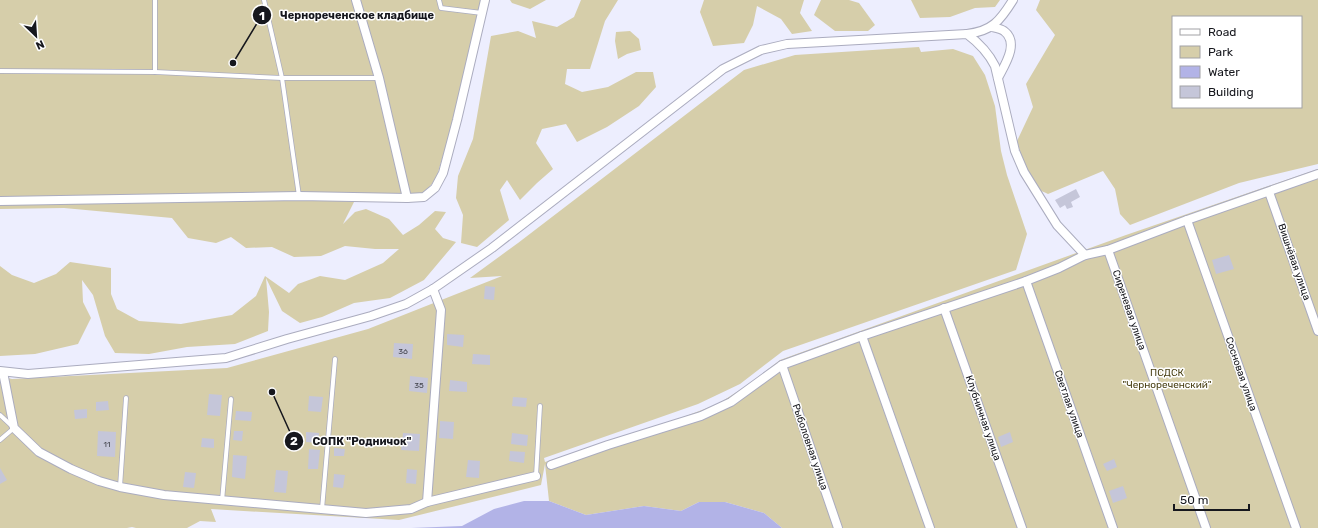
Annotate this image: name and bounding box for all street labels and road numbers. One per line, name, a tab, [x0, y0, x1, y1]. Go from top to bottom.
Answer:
street label: Вишнёвая улица	[1275, 222, 1313, 302]
street label: Сиреневая улица	[1110, 268, 1148, 352]
street label: Сосновая улица	[1223, 335, 1259, 413]
street label: Светлая улица	[1052, 368, 1086, 440]
street label: Клубничная улица	[963, 374, 1003, 462]
street label: Рыболовная улица	[790, 402, 830, 492]

